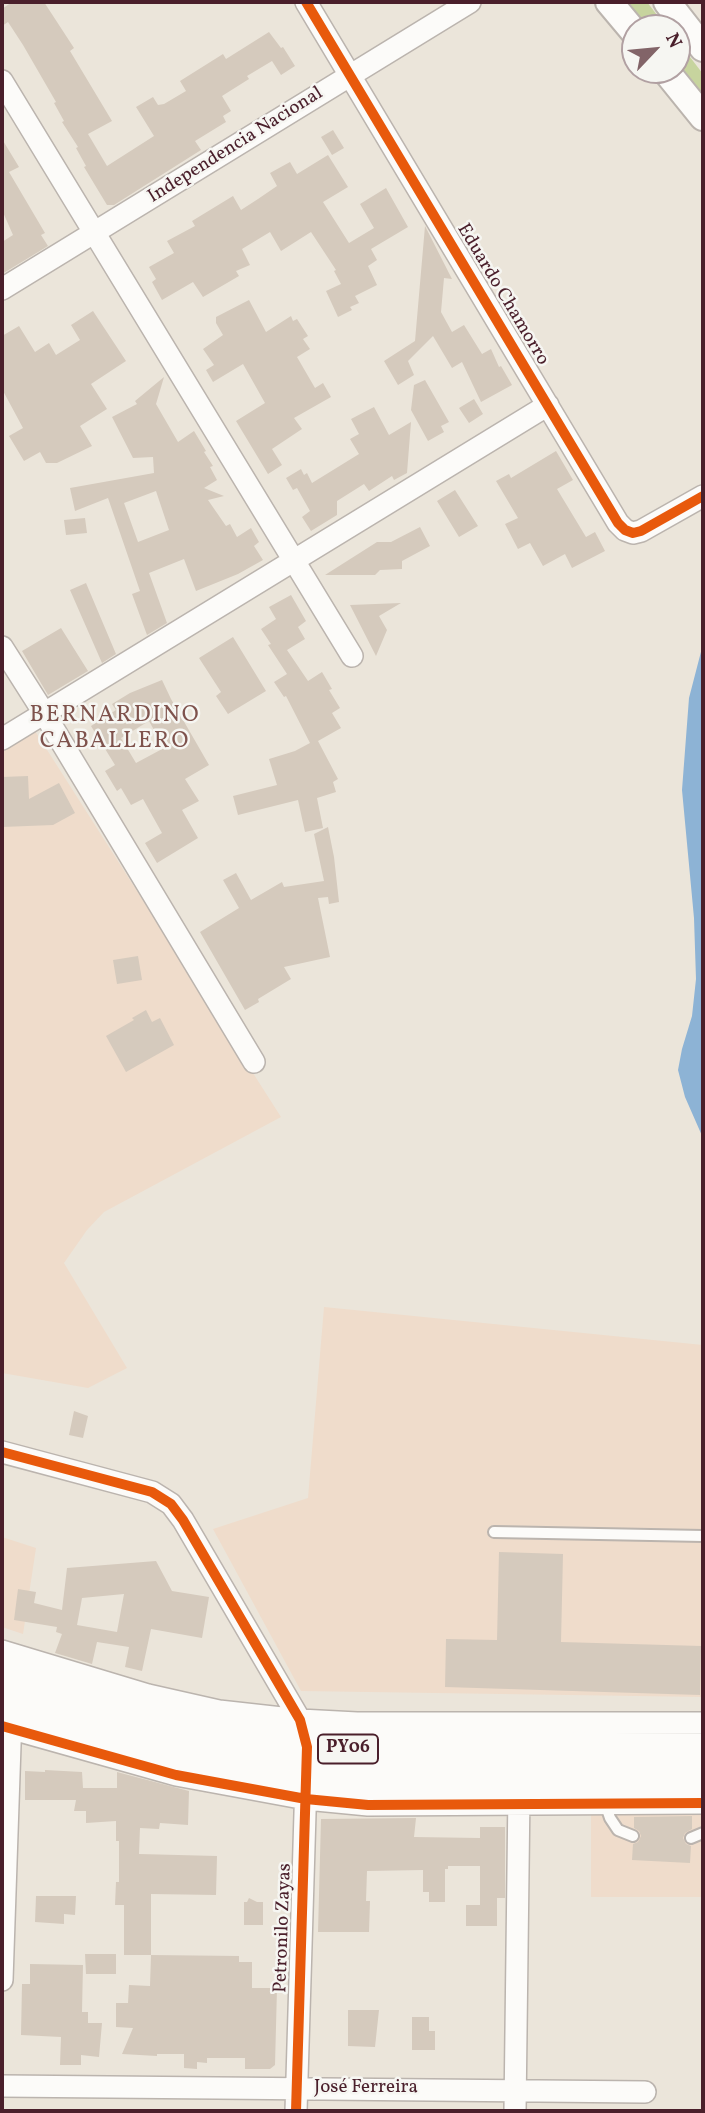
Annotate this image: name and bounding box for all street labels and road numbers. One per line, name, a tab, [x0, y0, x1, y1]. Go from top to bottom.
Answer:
street label: Independencia Nacional	[144, 83, 328, 209]
street label: Eduardo Chamorro	[451, 220, 553, 370]
road number: PY06	[318, 1734, 378, 1764]
street label: Petronilo Zayas	[270, 1863, 298, 1993]
street label: José Ferreira	[314, 2078, 418, 2100]

